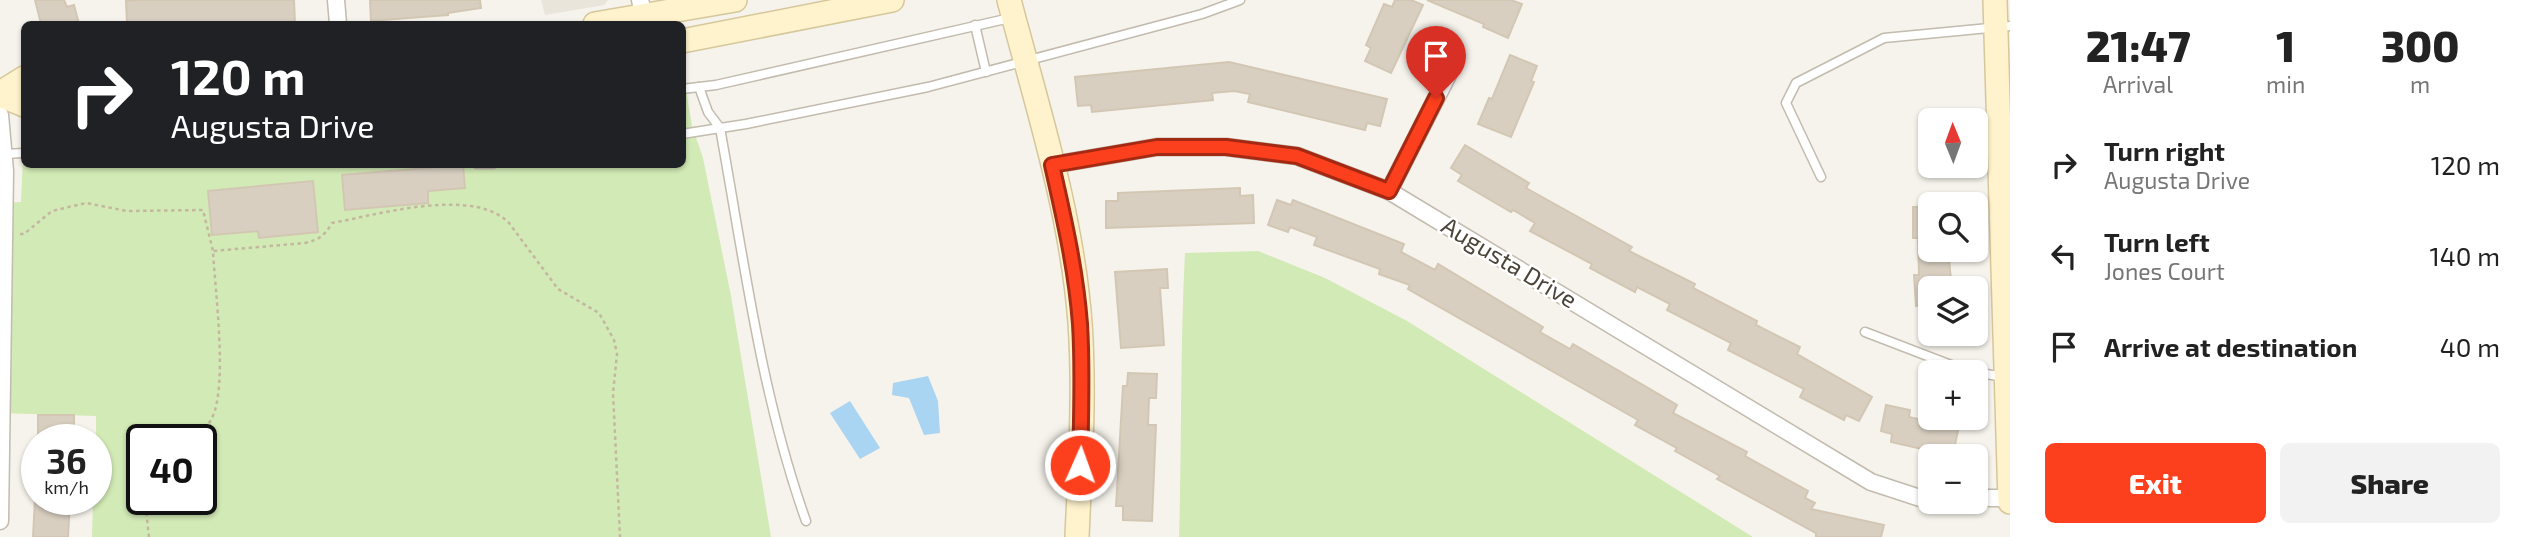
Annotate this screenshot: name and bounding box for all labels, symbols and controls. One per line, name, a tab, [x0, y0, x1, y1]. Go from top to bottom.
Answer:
text: 21:47	[2086, 20, 2190, 70]
text: 1	[2276, 20, 2295, 70]
text: 300	[2381, 20, 2459, 70]
pin	[1406, 26, 1466, 98]
icon: arrive	[1417, 37, 1455, 75]
text: 120 m	[171, 46, 305, 105]
icon: right	[56, 49, 147, 140]
text: Arrival	[2103, 70, 2173, 98]
text: min	[2266, 70, 2305, 98]
text: m	[2410, 70, 2430, 98]
text: Augusta Drive	[171, 106, 374, 144]
north arrow	[1918, 108, 1988, 178]
map controls	[1918, 108, 1988, 514]
text: Turn right	[2104, 135, 2225, 166]
icon: right	[2045, 146, 2083, 184]
text: 120 m	[2431, 149, 2500, 180]
text: Augusta Drive	[2104, 166, 2250, 194]
button: search	[1918, 192, 1988, 262]
street label: Augusta Drive	[1437, 210, 1583, 313]
text: Turn left	[2104, 226, 2210, 257]
icon: left	[2045, 237, 2083, 275]
text: 140 m	[2429, 240, 2500, 271]
text: Jones Court	[2104, 257, 2225, 285]
button: layers	[1918, 276, 1988, 346]
icon: arrive	[2045, 328, 2083, 366]
text: Arrive at destination	[2104, 331, 2357, 362]
text: 40 m	[2440, 331, 2500, 362]
button: +	[1918, 360, 1988, 430]
speed limit sign: 40	[126, 424, 217, 515]
position arrow	[1043, 428, 1117, 502]
text: 36	[46, 439, 87, 481]
button: Exit	[2045, 443, 2266, 523]
button: Share	[2280, 443, 2500, 523]
button: −	[1918, 444, 1988, 514]
text: km/h	[44, 476, 89, 498]

